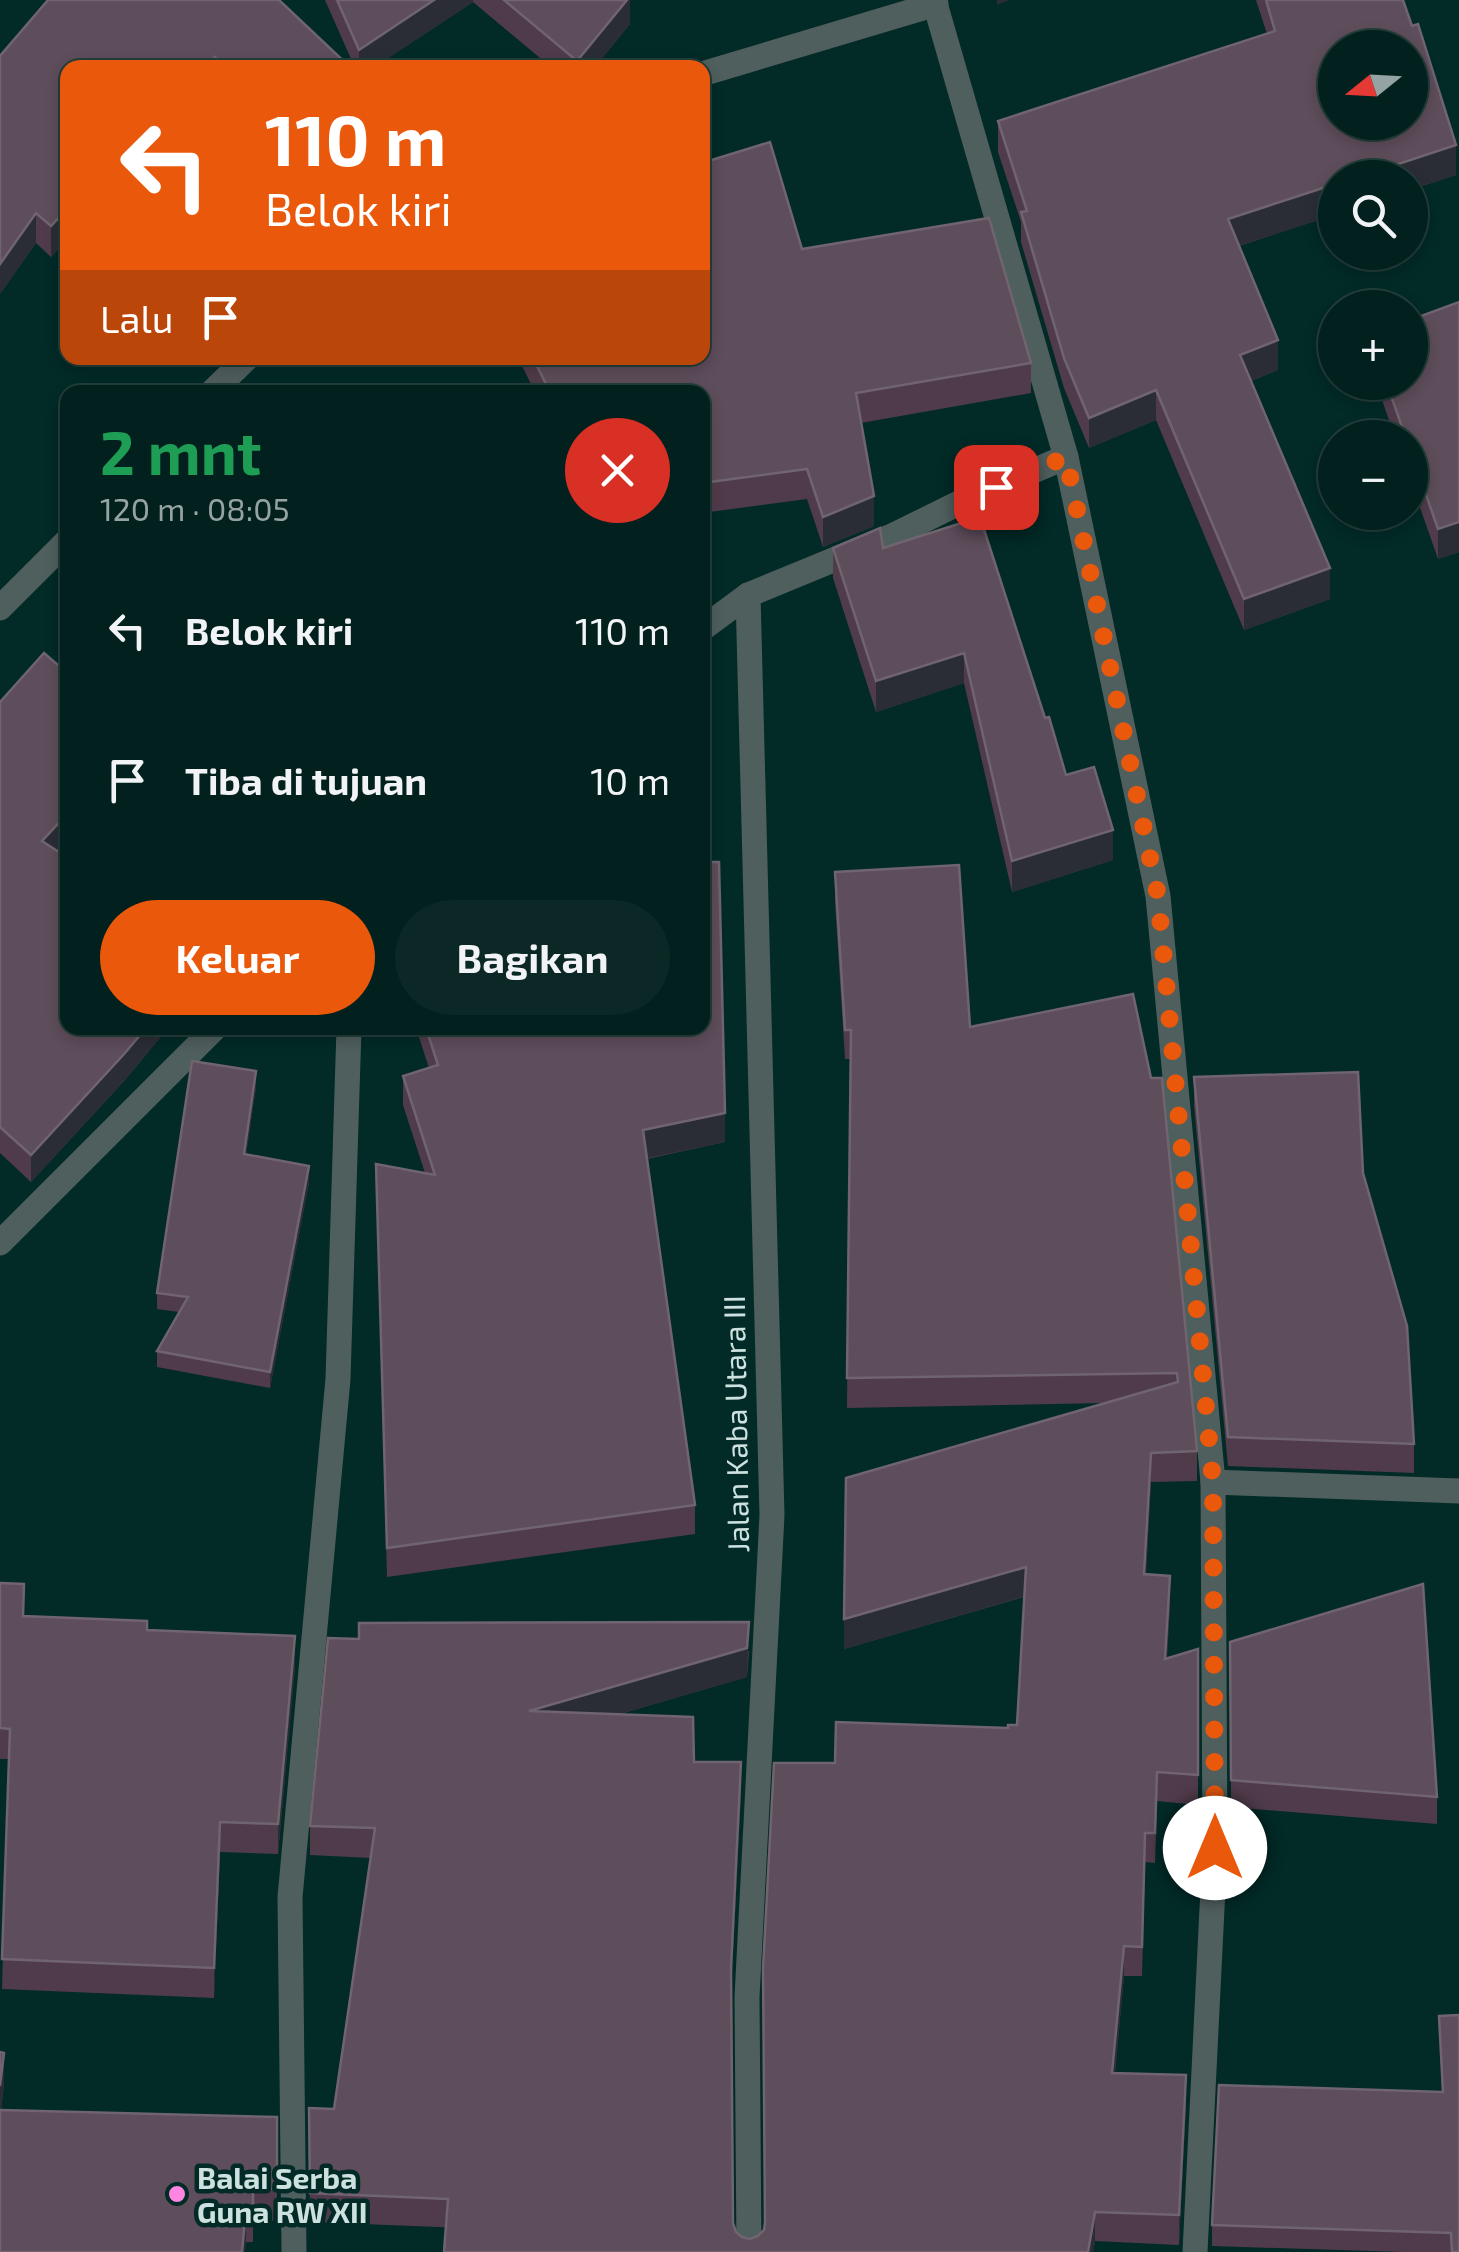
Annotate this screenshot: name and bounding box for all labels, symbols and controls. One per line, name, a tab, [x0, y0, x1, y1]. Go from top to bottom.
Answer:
north arrow	[1318, 30, 1428, 140]
map controls	[1318, 30, 1428, 530]
text: 110 m	[265, 96, 446, 180]
icon: left	[100, 100, 230, 230]
button: search	[1318, 160, 1428, 270]
text: Belok kiri	[265, 181, 452, 235]
icon: arrive	[193, 290, 248, 345]
button: +	[1318, 290, 1428, 400]
text: Lalu	[100, 295, 173, 341]
text: 2 mnt	[100, 415, 261, 487]
button: close	[565, 418, 670, 523]
button: −	[1318, 420, 1428, 530]
pin	[954, 445, 1039, 530]
icon: arrive	[969, 460, 1024, 515]
text: 120 m · 08:05	[100, 489, 290, 527]
icon: left	[100, 603, 155, 658]
text: Belok kiri	[185, 607, 353, 653]
text: 110 m	[575, 607, 670, 653]
icon: arrive	[100, 753, 155, 808]
text: Tiba di tujuan	[185, 757, 427, 803]
text: 10 m	[590, 757, 670, 803]
button: Keluar	[100, 900, 375, 1015]
button: Bagikan	[395, 900, 670, 1015]
street label: Jalan Kaba Utara III	[715, 1295, 755, 1553]
position arrow	[1163, 1796, 1267, 1900]
place label: Balai Serba Guna RW XII	[197, 2159, 368, 2229]
marker: Balai Serba Guna RW XII	[166, 2183, 188, 2205]

